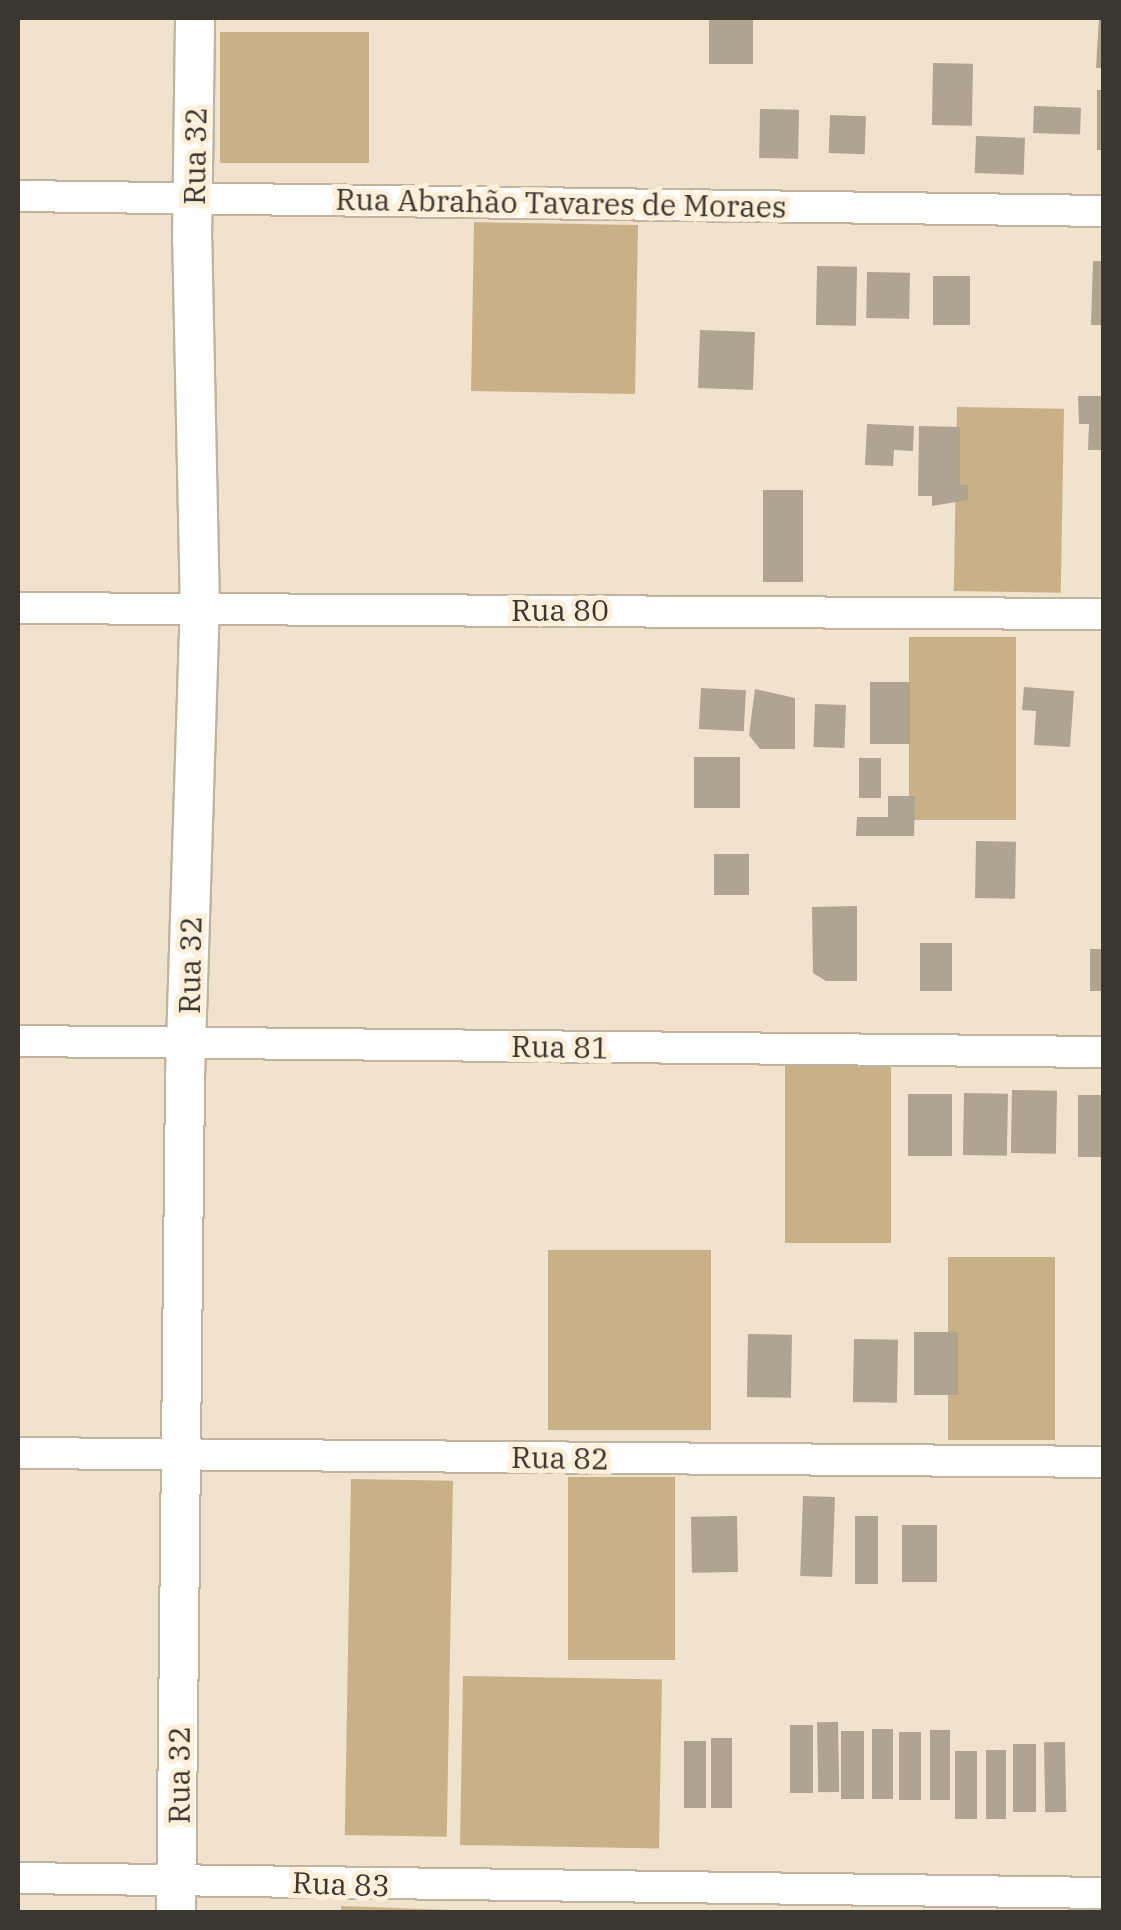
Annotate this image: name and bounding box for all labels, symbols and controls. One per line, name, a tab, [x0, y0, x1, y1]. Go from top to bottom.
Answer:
street label: Rua 32	[176, 107, 214, 205]
street label: Rua Abrahão Tavares de Moraes	[335, 181, 787, 225]
street label: Rua 80	[511, 592, 609, 628]
street label: Rua 32	[171, 916, 209, 1014]
street label: Rua 81	[511, 1028, 609, 1066]
street label: Rua 82	[511, 1439, 609, 1477]
street label: Rua 32	[161, 1726, 197, 1824]
street label: Rua 83	[291, 1864, 391, 1904]

